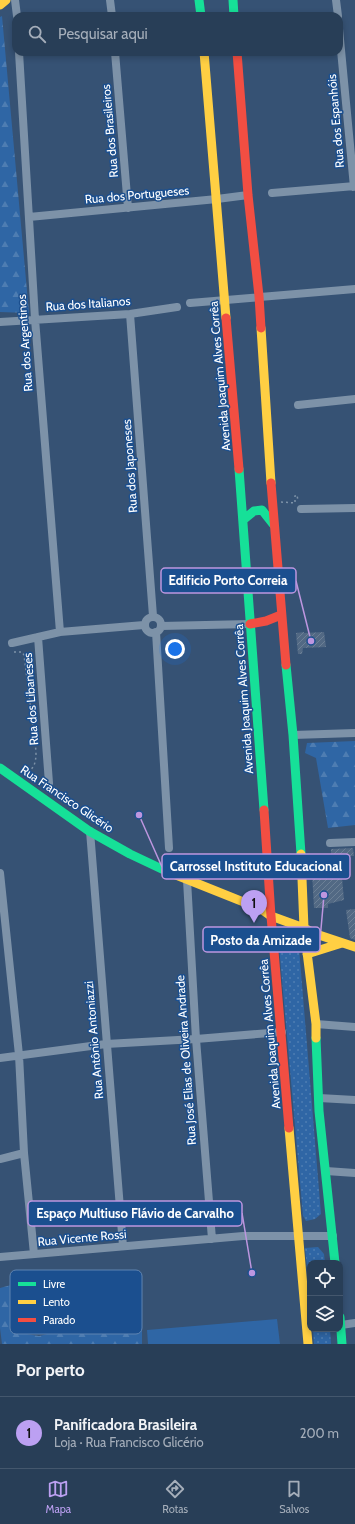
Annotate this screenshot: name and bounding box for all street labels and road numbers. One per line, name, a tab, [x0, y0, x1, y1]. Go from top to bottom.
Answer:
street label: Rua dos Espanhóis	[324, 73, 347, 169]
street label: Rua dos Brasileiros	[98, 84, 121, 178]
street label: Rua dos Portugueses	[84, 182, 190, 207]
street label: Rua dos Italianos	[45, 293, 131, 314]
street label: Rua dos Argentinos	[14, 294, 35, 392]
street label: Avenida Joaquim Alves Corrêa	[205, 300, 234, 451]
street label: Rua dos Japoneses	[119, 419, 140, 513]
street label: Avenida Joaquim Alves Corrêa	[231, 623, 256, 774]
street label: Rua dos Libaneses	[20, 652, 41, 746]
street label: Rua Francisco Glicério	[18, 762, 117, 836]
street label: Avenida Joaquim Alves Corrêa	[255, 958, 284, 1109]
street label: Rua José Elias de Oliveira Andrade	[172, 975, 199, 1146]
street label: Rua Antônio Antoniazzi	[81, 980, 106, 1100]
street label: Rua Vicente Rossi	[37, 1226, 127, 1249]

